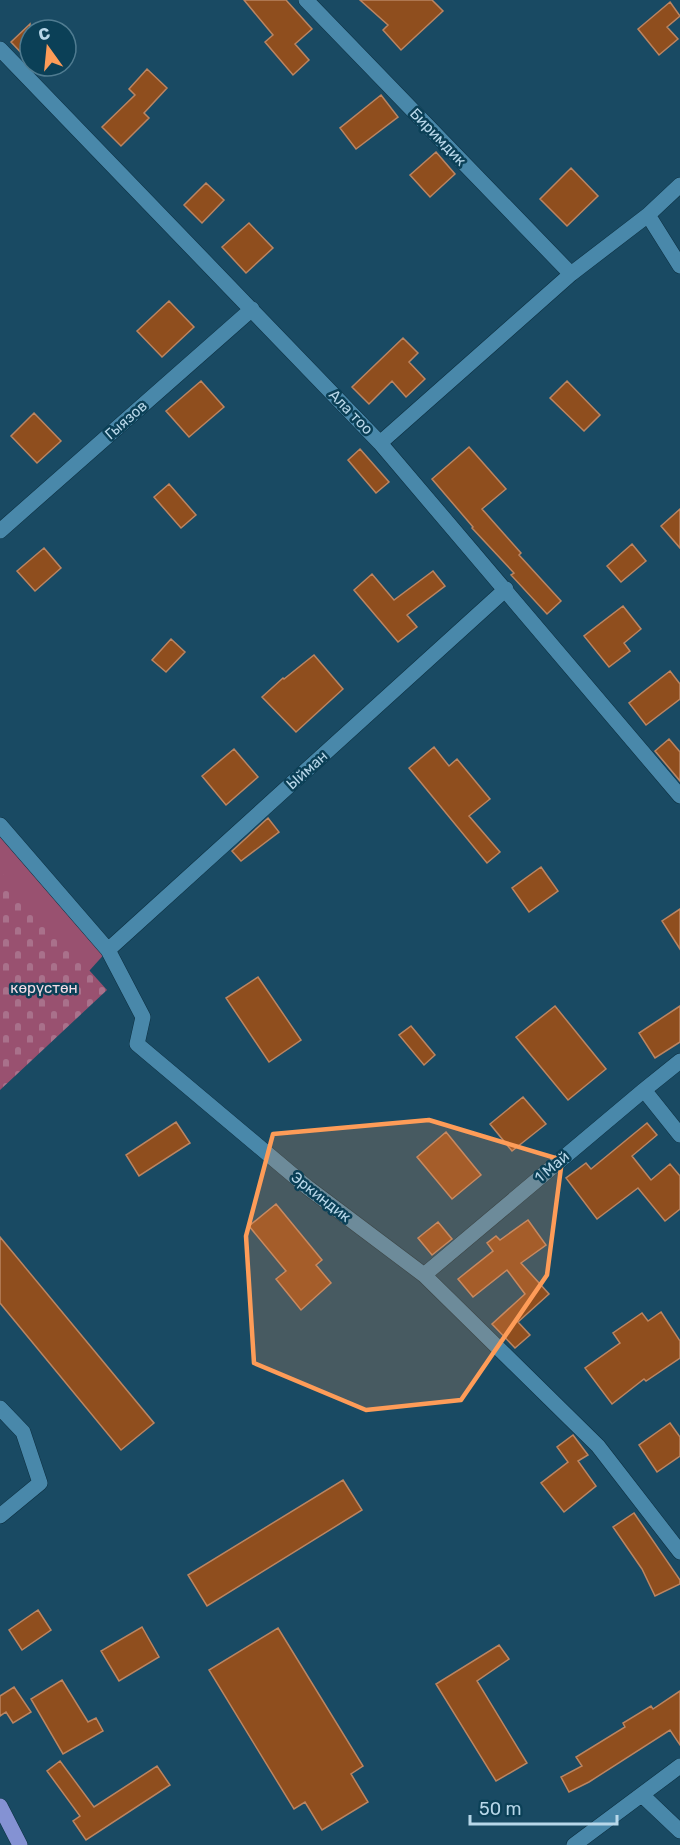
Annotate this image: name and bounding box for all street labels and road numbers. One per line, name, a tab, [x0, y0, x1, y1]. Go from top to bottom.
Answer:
street label: Биримдик	[406, 104, 470, 170]
street label: Ала тоо	[325, 386, 377, 438]
street label: Гыязов	[101, 397, 151, 443]
street label: Ыйман	[283, 747, 331, 793]
street label: 1 Май	[531, 1147, 573, 1187]
street label: Эркиндик	[287, 1168, 355, 1226]

